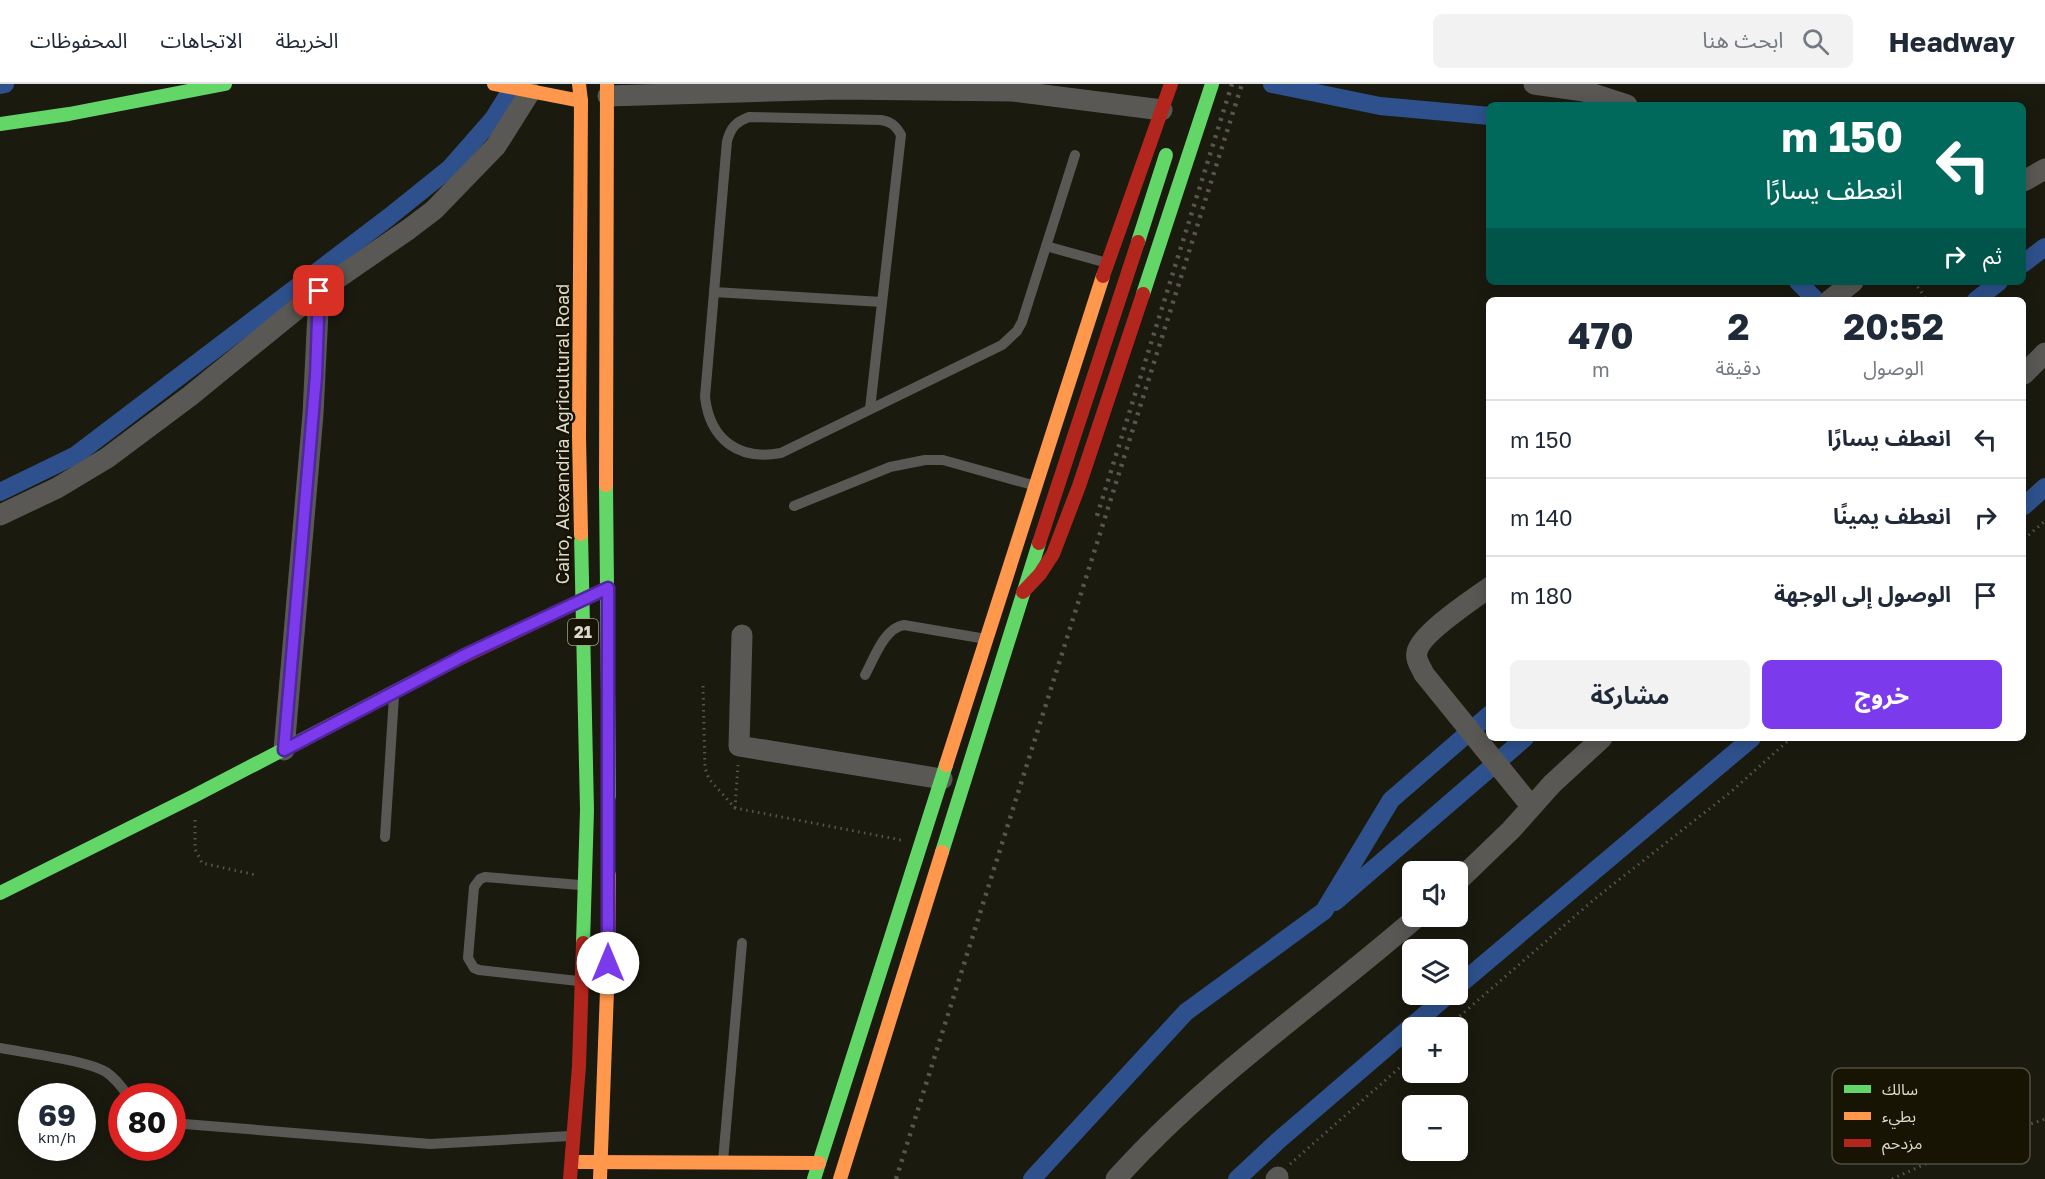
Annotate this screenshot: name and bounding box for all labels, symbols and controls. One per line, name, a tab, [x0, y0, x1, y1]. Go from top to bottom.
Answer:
search box	[1433, 14, 1853, 68]
icon: search	[1799, 25, 1832, 58]
text: Headway	[1889, 25, 2015, 58]
text: ابحث هنا	[1702, 26, 1784, 53]
text: المحفوظات	[30, 27, 127, 53]
text: الاتجاهات	[160, 27, 242, 53]
text: الخريطة	[275, 27, 338, 53]
text: 150 m	[1781, 111, 1903, 161]
icon: left	[1924, 126, 2002, 204]
text: انعطف يسارًا	[1765, 173, 1903, 205]
icon: right	[1938, 240, 1971, 273]
text: ثم	[1983, 242, 2002, 269]
pin	[293, 265, 344, 316]
icon: arrive	[302, 274, 335, 307]
street label: Cairo, Alexandria Agricultural Road	[551, 284, 573, 584]
text: 2	[1727, 305, 1749, 348]
text: 20:52	[1843, 305, 1944, 348]
text: 470	[1568, 314, 1634, 357]
text: دقيقة	[1716, 355, 1761, 379]
text: الوصول	[1863, 355, 1924, 379]
text: m	[1592, 357, 1610, 381]
icon: left	[1969, 423, 2002, 456]
text: انعطف يسارًا	[1827, 424, 1951, 451]
text: 150 m	[1510, 426, 1572, 453]
icon: right	[1969, 501, 2002, 534]
text: انعطف يمينًا	[1833, 502, 1951, 529]
text: 140 m	[1510, 504, 1573, 531]
icon: arrive	[1969, 579, 2002, 612]
text: الوصول إلى الوجهة	[1774, 580, 1951, 607]
text: 180 m	[1510, 582, 1573, 609]
road number: 21	[568, 619, 598, 645]
button: مشاركة	[1510, 660, 1750, 729]
button: خروج	[1762, 660, 2002, 729]
map controls	[1402, 861, 1468, 1161]
button: sound	[1402, 861, 1468, 927]
position arrow	[576, 931, 640, 995]
button: layers	[1402, 939, 1468, 1005]
button: +	[1402, 1017, 1468, 1083]
legend	[1832, 1068, 2030, 1164]
text: سالك	[1882, 1079, 1918, 1099]
speed limit sign: 80	[108, 1083, 186, 1161]
button: −	[1402, 1095, 1468, 1161]
text: 69	[38, 1097, 76, 1133]
text: بطيء	[1882, 1106, 1916, 1129]
text: km/h	[38, 1128, 76, 1146]
text: مزدحم	[1882, 1133, 1922, 1156]

